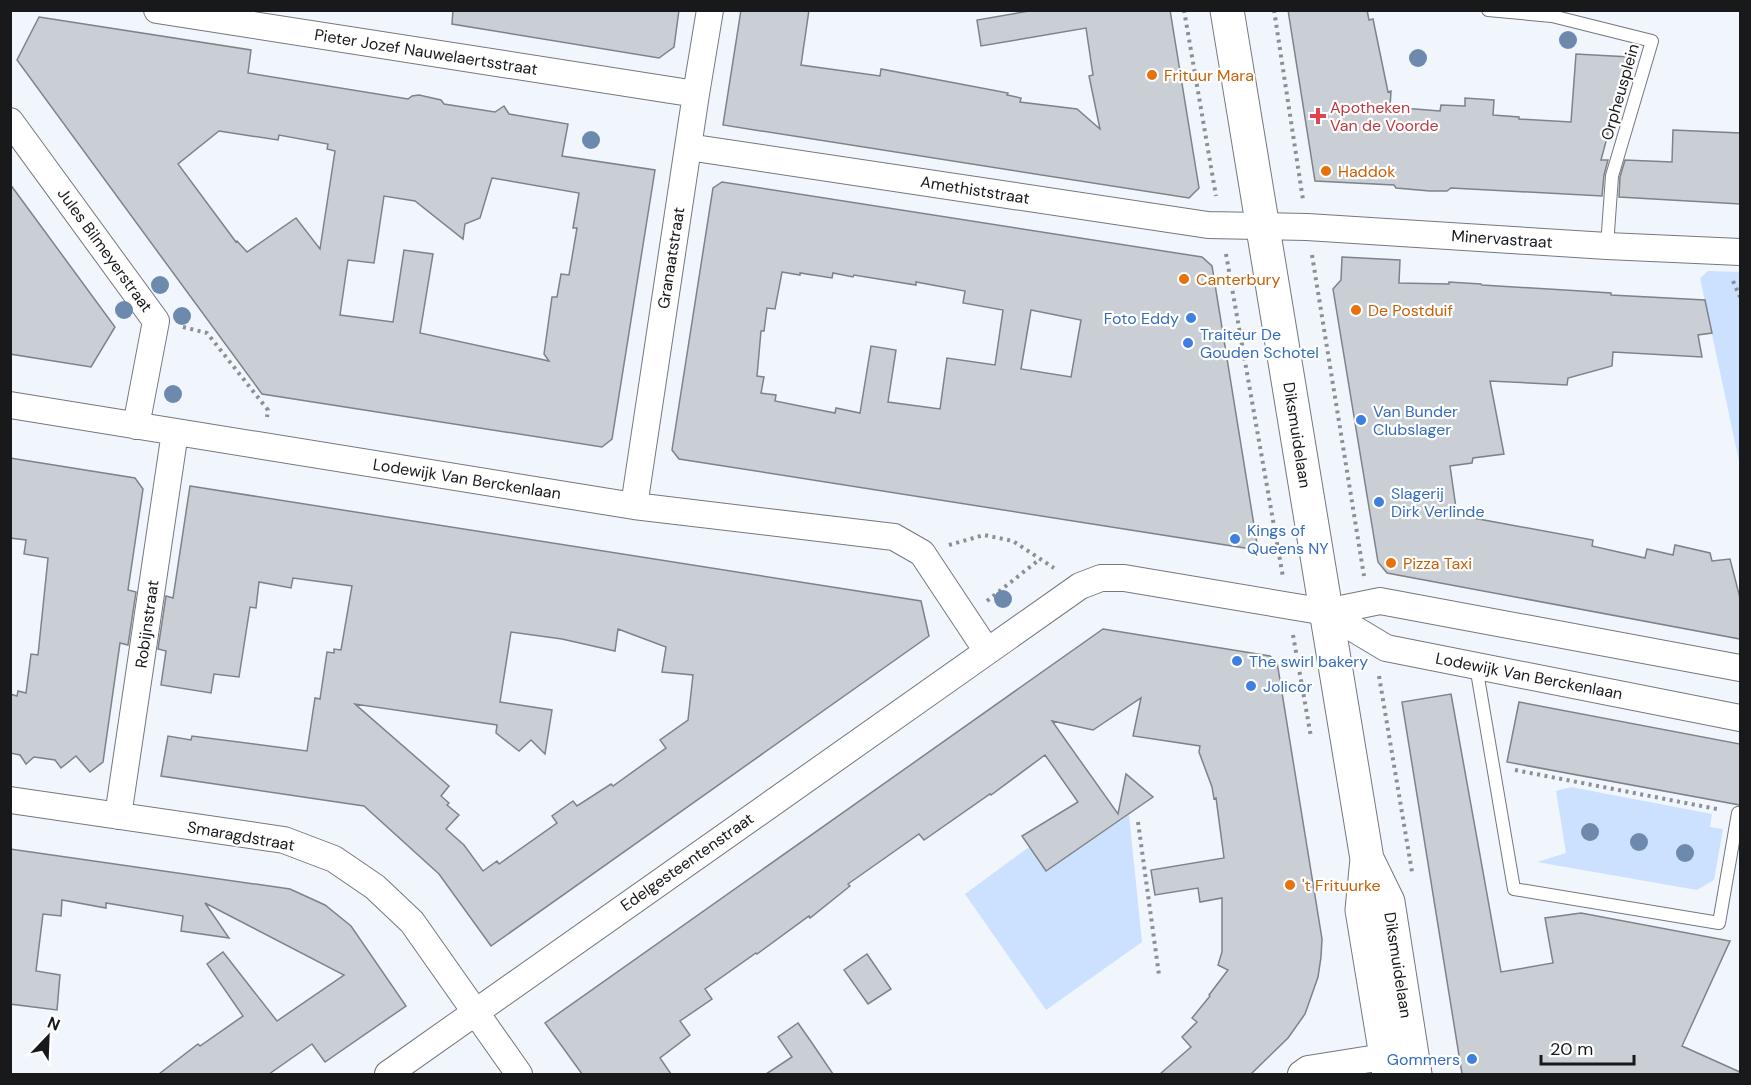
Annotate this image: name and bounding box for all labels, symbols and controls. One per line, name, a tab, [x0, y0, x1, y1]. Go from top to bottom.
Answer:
street label: Pieter Jozef Nauwelaertsstraat	[313, 24, 539, 80]
street label: Orpheusplein	[1596, 41, 1644, 143]
place label: Frituur Mara	[1164, 65, 1254, 86]
marker: Frituur Mara	[1145, 68, 1159, 82]
place label: Apotheken Van de Voorde	[1330, 97, 1439, 136]
marker: Apotheken Van de Voorde	[1311, 109, 1325, 123]
place label: Haddok	[1338, 161, 1395, 182]
marker: Haddok	[1319, 164, 1333, 178]
street label: Amethiststraat	[919, 171, 1031, 209]
street label: Jules Bilmeyerstraat	[53, 184, 157, 316]
street label: Granaatstraat	[653, 206, 689, 310]
street label: Minervastraat	[1451, 225, 1553, 253]
place label: Canterbury	[1196, 269, 1281, 290]
marker: Canterbury	[1177, 272, 1191, 286]
place label: De Postduif	[1368, 300, 1453, 321]
marker: De Postduif	[1349, 303, 1363, 317]
place label: Foto Eddy	[1104, 308, 1179, 329]
marker: Foto Eddy	[1184, 311, 1198, 325]
place label: Traiteur De Gouden Schotel	[1200, 324, 1319, 363]
marker: Traiteur De Gouden Schotel	[1181, 336, 1195, 350]
street label: Diksmuidelaan	[1278, 381, 1316, 489]
place label: Van Bunder Clubslager	[1373, 401, 1458, 440]
marker: Van Bunder Clubslager	[1354, 413, 1368, 427]
street label: Lodewijk Van Berckenlaan	[372, 454, 562, 504]
place label: Slagerij Dirk Verlinde	[1391, 483, 1484, 522]
marker: Slagerij Dirk Verlinde	[1372, 495, 1386, 509]
place label: Kings of Queens NY	[1247, 520, 1329, 559]
marker: Kings of Queens NY	[1228, 532, 1242, 546]
place label: Pizza Taxi	[1403, 553, 1472, 574]
marker: Pizza Taxi	[1384, 556, 1398, 570]
street label: Robijnstraat	[130, 579, 164, 669]
street label: Lodewijk Van Berckenlaan	[1434, 648, 1624, 704]
place label: The swirl bakery	[1249, 651, 1368, 672]
marker: The swirl bakery	[1230, 654, 1244, 668]
place label: Jolicor	[1263, 676, 1313, 697]
marker: Jolicor	[1244, 679, 1258, 693]
street label: Edelgesteentenstraat	[616, 808, 758, 916]
street label: Smaragdstraat	[186, 816, 296, 856]
place label: 't Frituurke	[1302, 875, 1381, 896]
marker: 't Frituurke	[1283, 878, 1297, 892]
street label: Diksmuidelaan	[1379, 911, 1417, 1019]
north arrow	[18, 1007, 78, 1067]
text: N	[44, 1012, 63, 1036]
scale bar	[1541, 1028, 1634, 1066]
text: 20 m	[1550, 1037, 1593, 1061]
place label: Gommers	[1387, 1049, 1460, 1070]
marker: Gommers	[1465, 1052, 1479, 1066]

